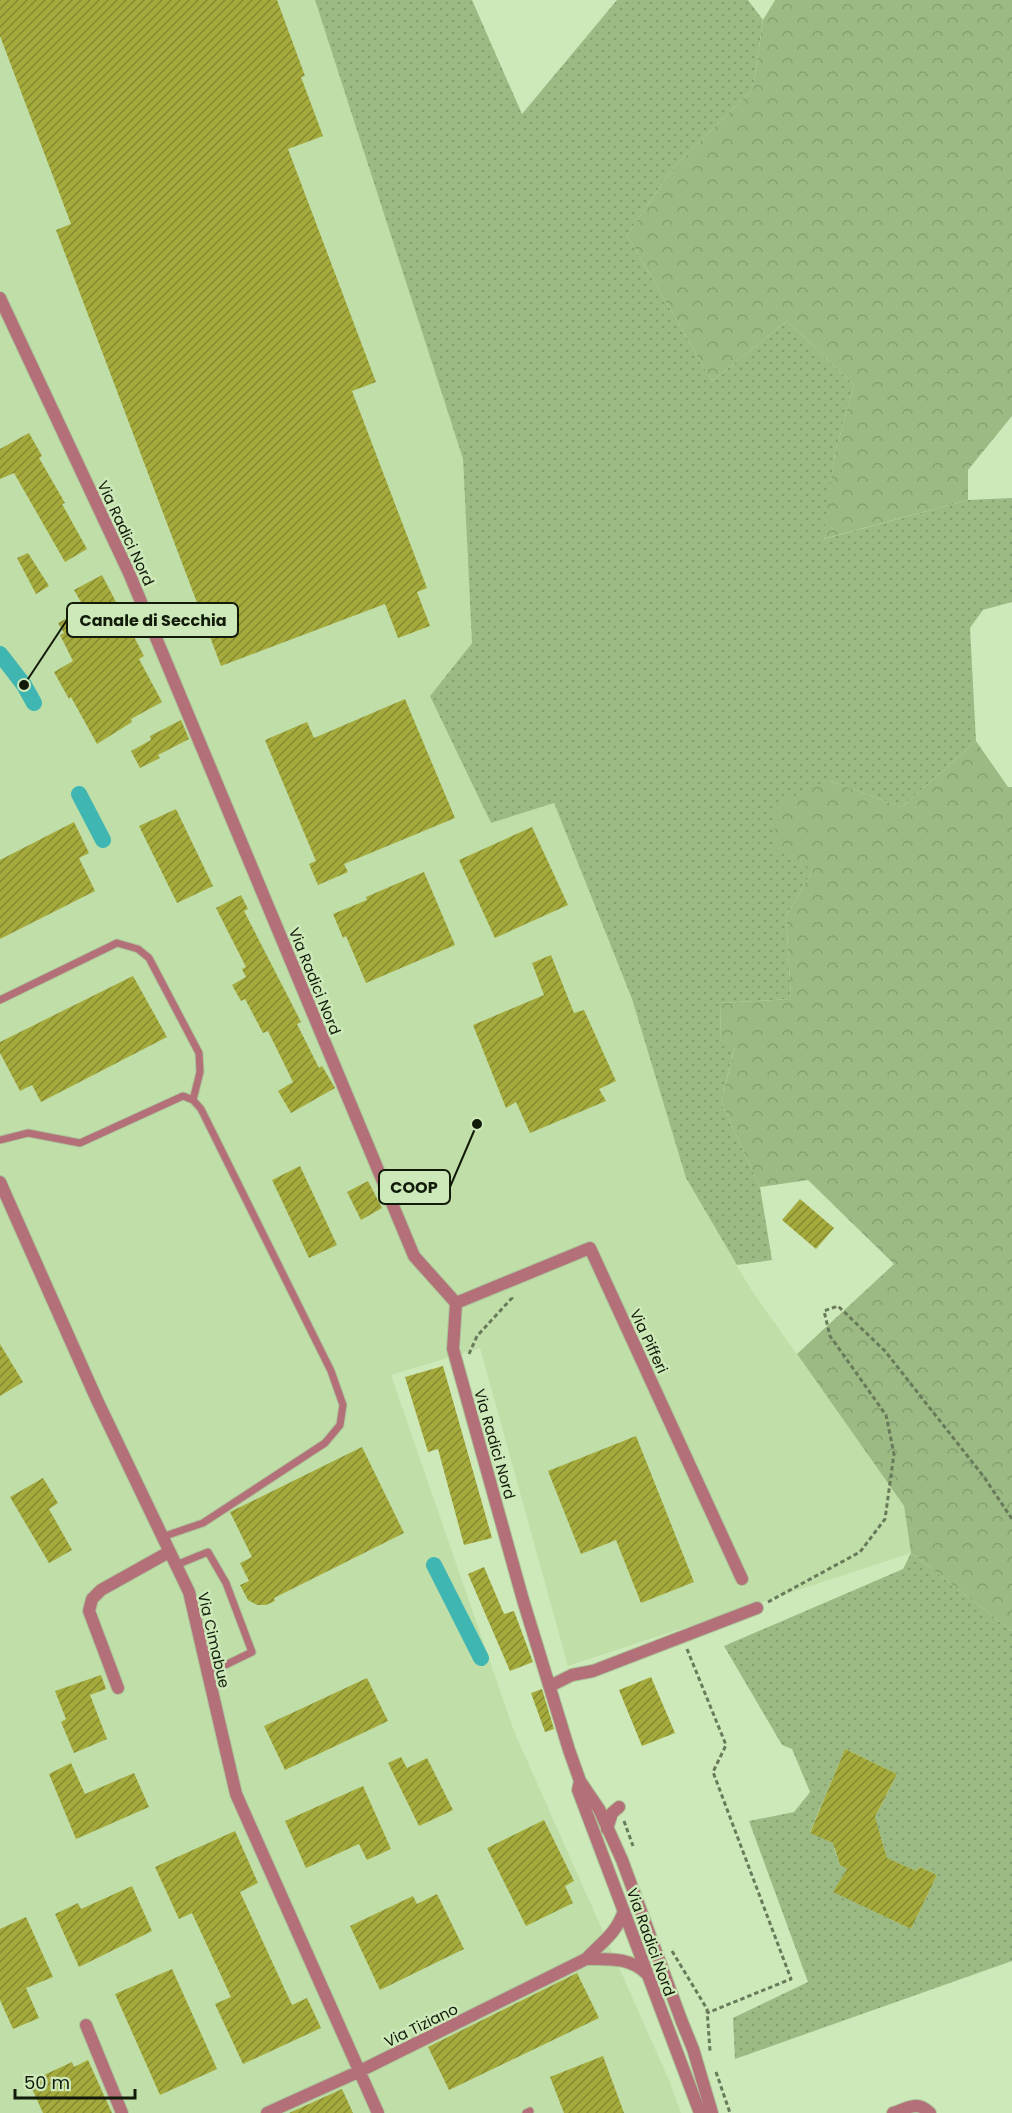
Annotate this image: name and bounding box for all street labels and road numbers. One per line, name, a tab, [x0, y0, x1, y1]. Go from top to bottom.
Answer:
street label: Via Radici Nord	[92, 477, 160, 589]
street label: Via Radici Nord	[284, 924, 346, 1038]
street label: Via Pifferi	[625, 1305, 673, 1377]
street label: Via Radici Nord	[469, 1386, 521, 1502]
street label: Via Cimabue	[193, 1590, 235, 1690]
street label: Via Radici Nord	[622, 1885, 680, 1999]
street label: Via Tiziano	[381, 1998, 461, 2052]

